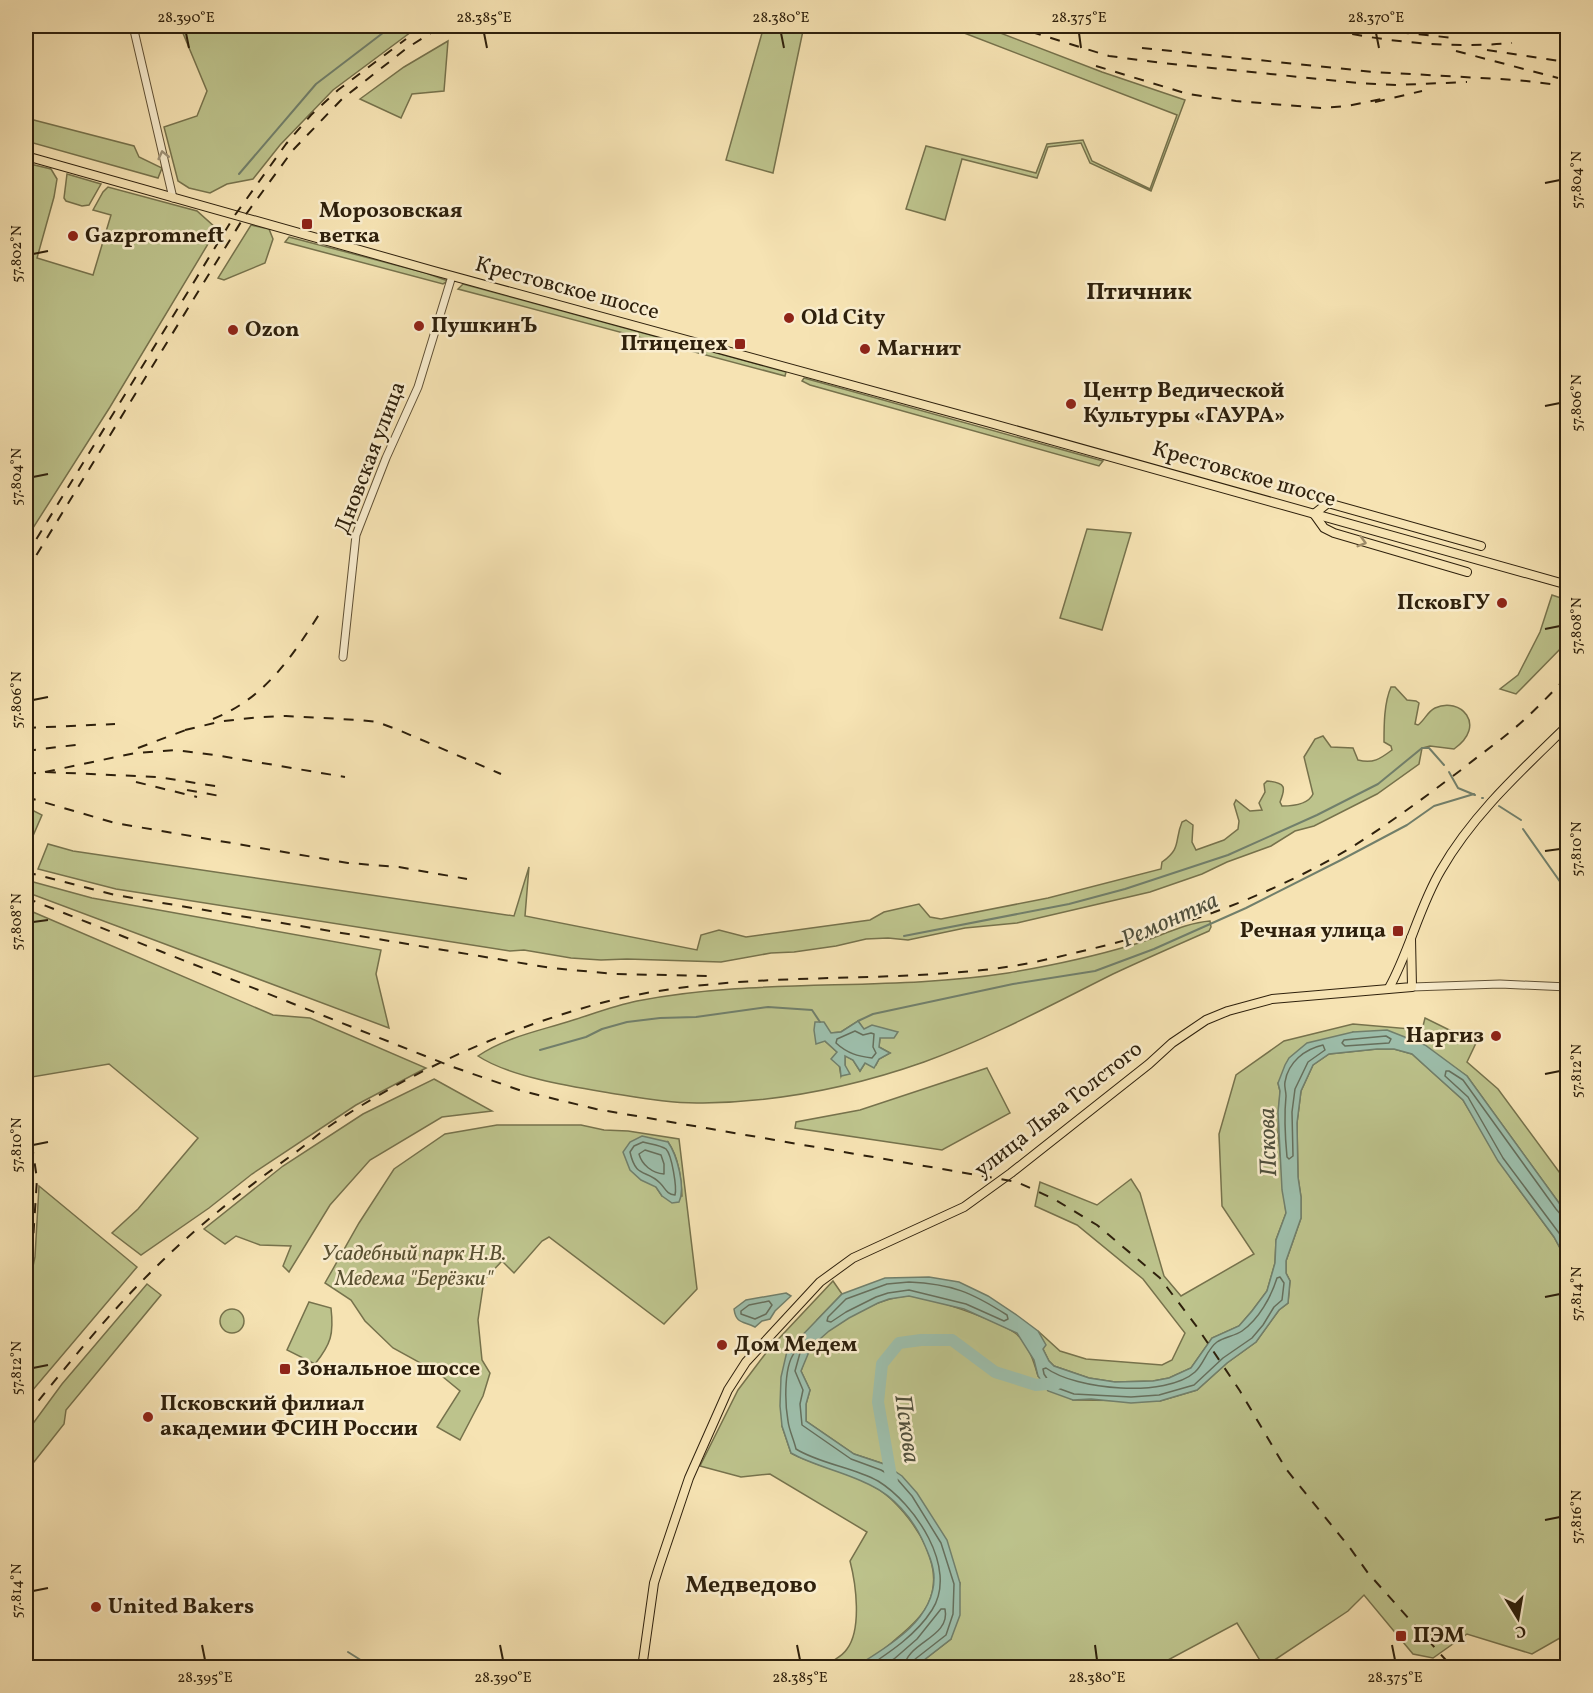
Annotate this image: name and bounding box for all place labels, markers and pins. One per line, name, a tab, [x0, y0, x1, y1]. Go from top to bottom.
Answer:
place label: Морозовская ветка	[319, 196, 463, 252]
marker: Морозовская ветка	[300, 217, 314, 231]
place label: Gazpromneft	[85, 221, 224, 252]
marker: Gazpromneft	[66, 229, 80, 243]
place label: Old City	[801, 303, 886, 334]
place label: ПушкинЪ	[431, 311, 538, 342]
marker: Old City	[782, 311, 796, 325]
place label: Ozon	[245, 315, 300, 346]
marker: ПушкинЪ	[412, 319, 426, 333]
marker: Ozon	[226, 323, 240, 337]
place label: Птицецех	[621, 329, 728, 360]
place label: Магнит	[877, 334, 961, 365]
marker: Птицецех	[733, 337, 747, 351]
marker: Магнит	[858, 342, 872, 356]
place label: Центр Ведической Культуры «ГАУРА»	[1083, 376, 1285, 432]
marker: Центр Ведической Культуры «ГАУРА»	[1064, 397, 1078, 411]
place label: ПсковГУ	[1397, 588, 1490, 619]
marker: ПсковГУ	[1495, 596, 1509, 610]
place label: Речная улица	[1240, 916, 1386, 947]
marker: Речная улица	[1391, 924, 1405, 938]
place label: Наргиз	[1406, 1021, 1484, 1052]
marker: Наргиз	[1489, 1029, 1503, 1043]
place label: Дом Медем	[734, 1330, 858, 1361]
marker: Дом Медем	[715, 1338, 729, 1352]
place label: Зональное шоссе	[297, 1354, 480, 1385]
marker: Зональное шоссе	[278, 1362, 292, 1376]
place label: Псковский филиал академии ФСИН России	[160, 1389, 418, 1445]
marker: Псковский филиал академии ФСИН России	[141, 1410, 155, 1424]
place label: United Bakers	[108, 1592, 254, 1623]
marker: United Bakers	[89, 1600, 103, 1614]
place label: ПЭМ	[1413, 1621, 1465, 1652]
marker: ПЭМ	[1394, 1629, 1408, 1643]

